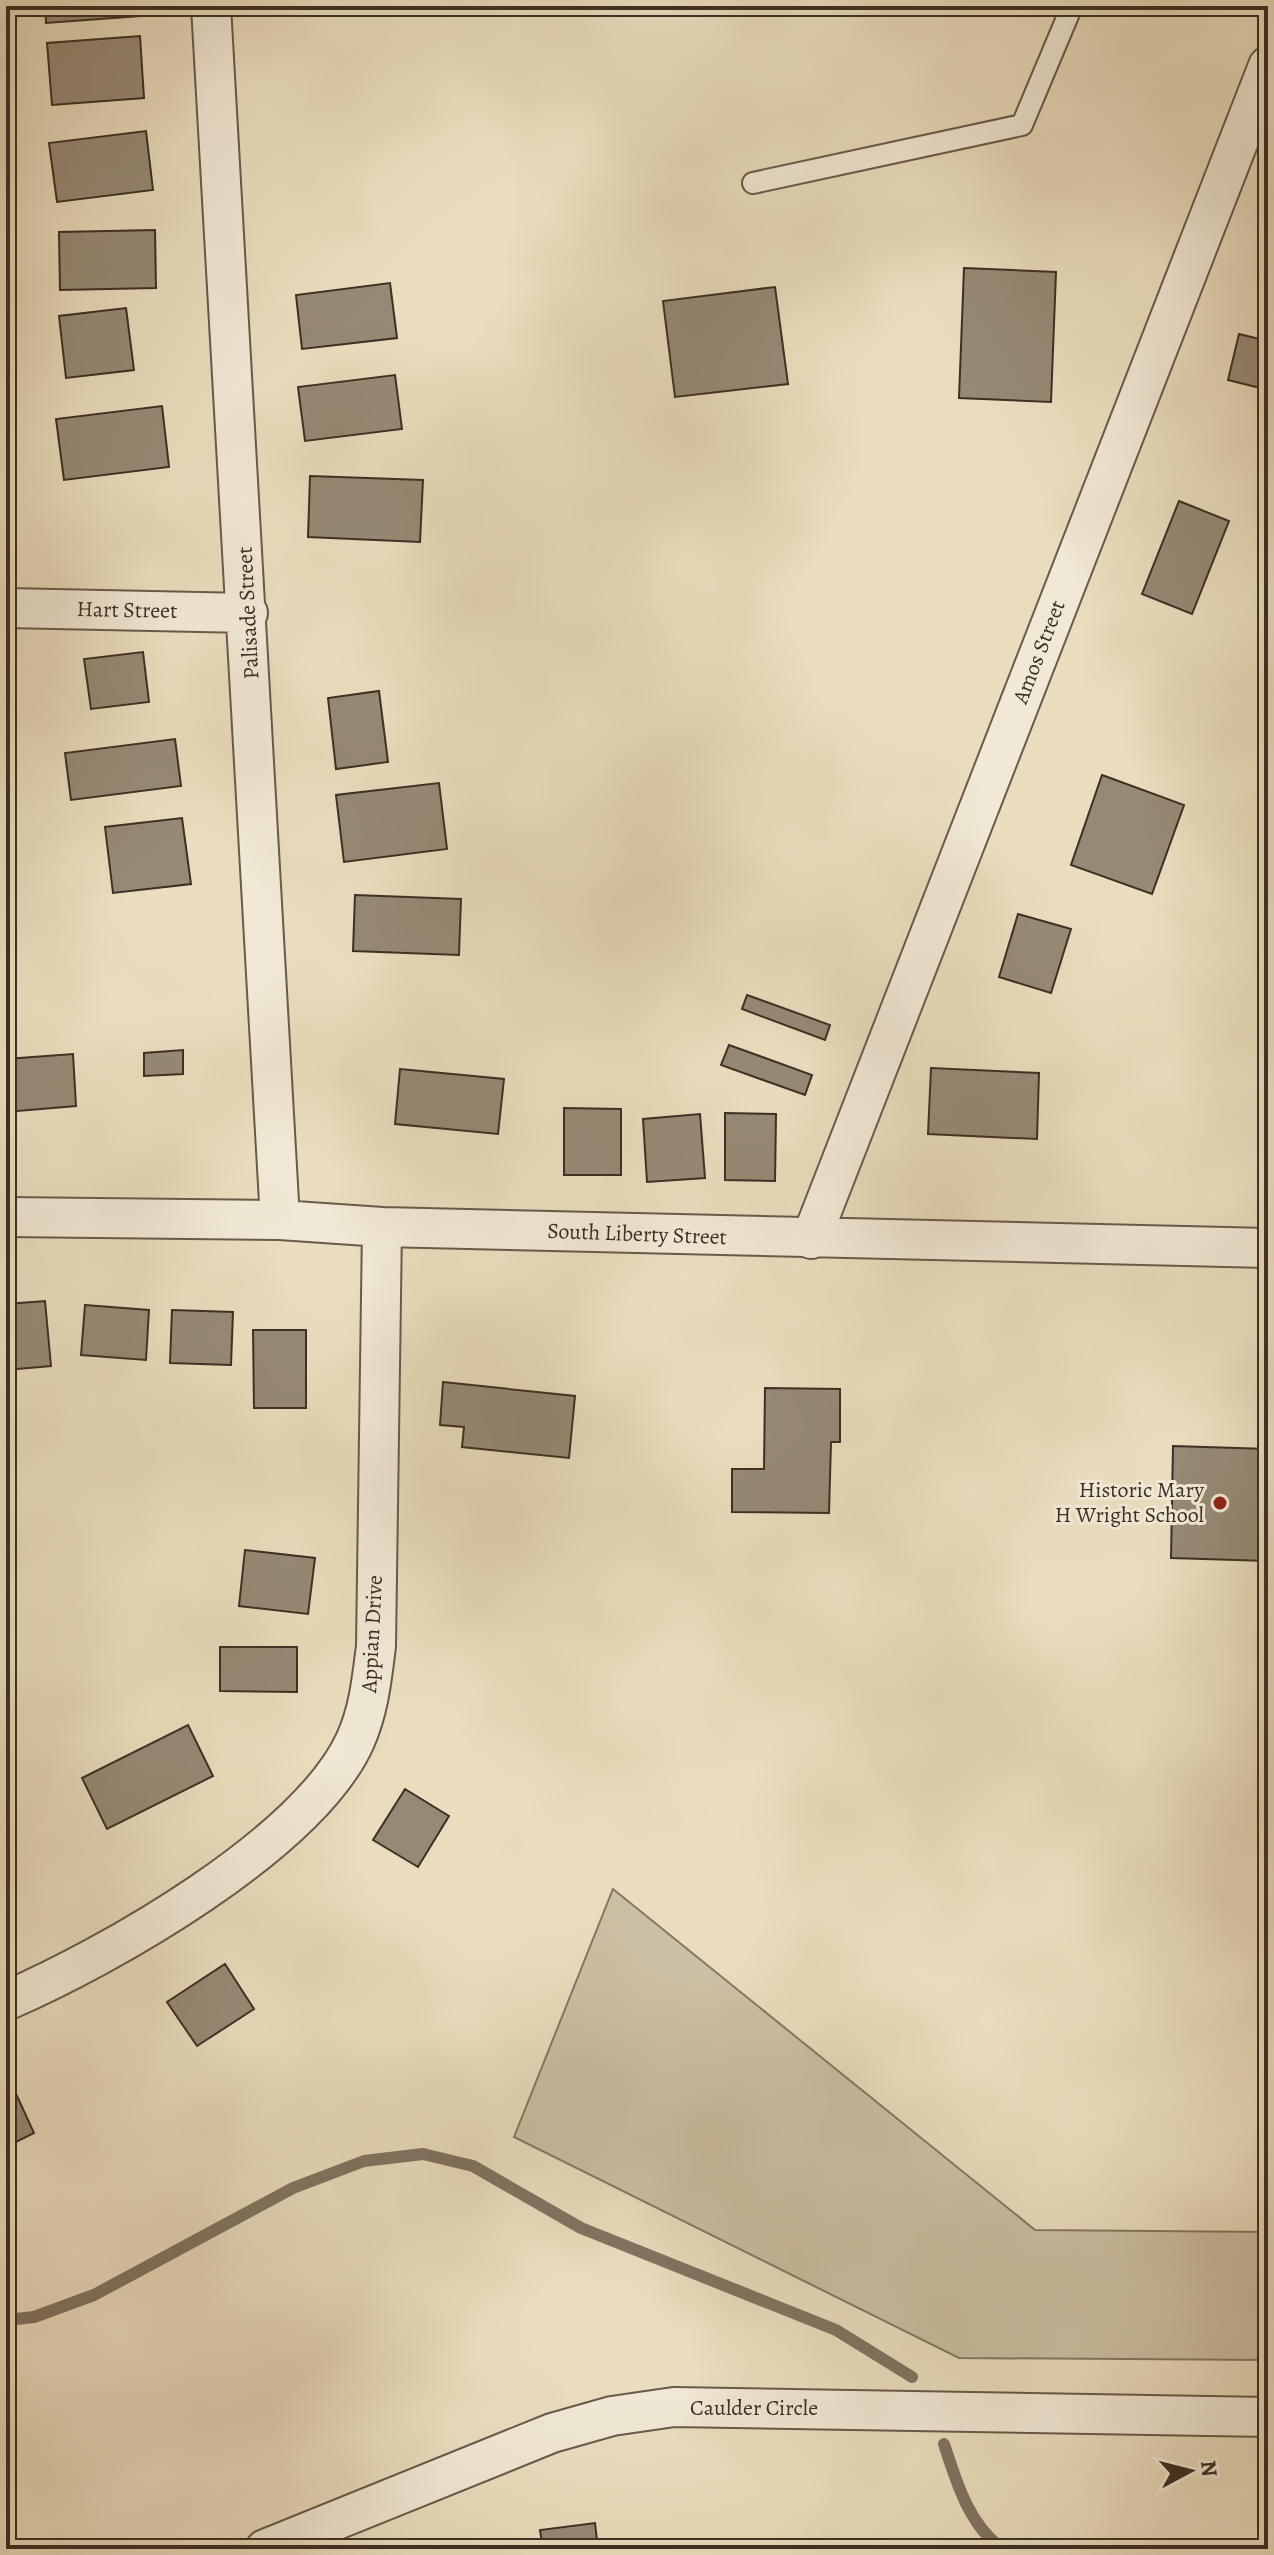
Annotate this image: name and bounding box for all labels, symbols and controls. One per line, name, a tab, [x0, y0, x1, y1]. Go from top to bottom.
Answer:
street label: Palisade Street	[230, 546, 266, 680]
street label: Hart Street	[76, 594, 178, 626]
street label: Amos Street	[1005, 596, 1073, 709]
street label: South Liberty Street	[547, 1216, 727, 1252]
place label: Historic Mary H Wright School	[1055, 1475, 1204, 1530]
marker: Historic Mary H Wright School	[1211, 1494, 1229, 1512]
street label: Appian Drive	[354, 1574, 390, 1695]
street label: Caulder Circle	[690, 2393, 818, 2423]
north arrow	[1150, 2431, 1230, 2511]
text: N	[1193, 2459, 1225, 2478]

